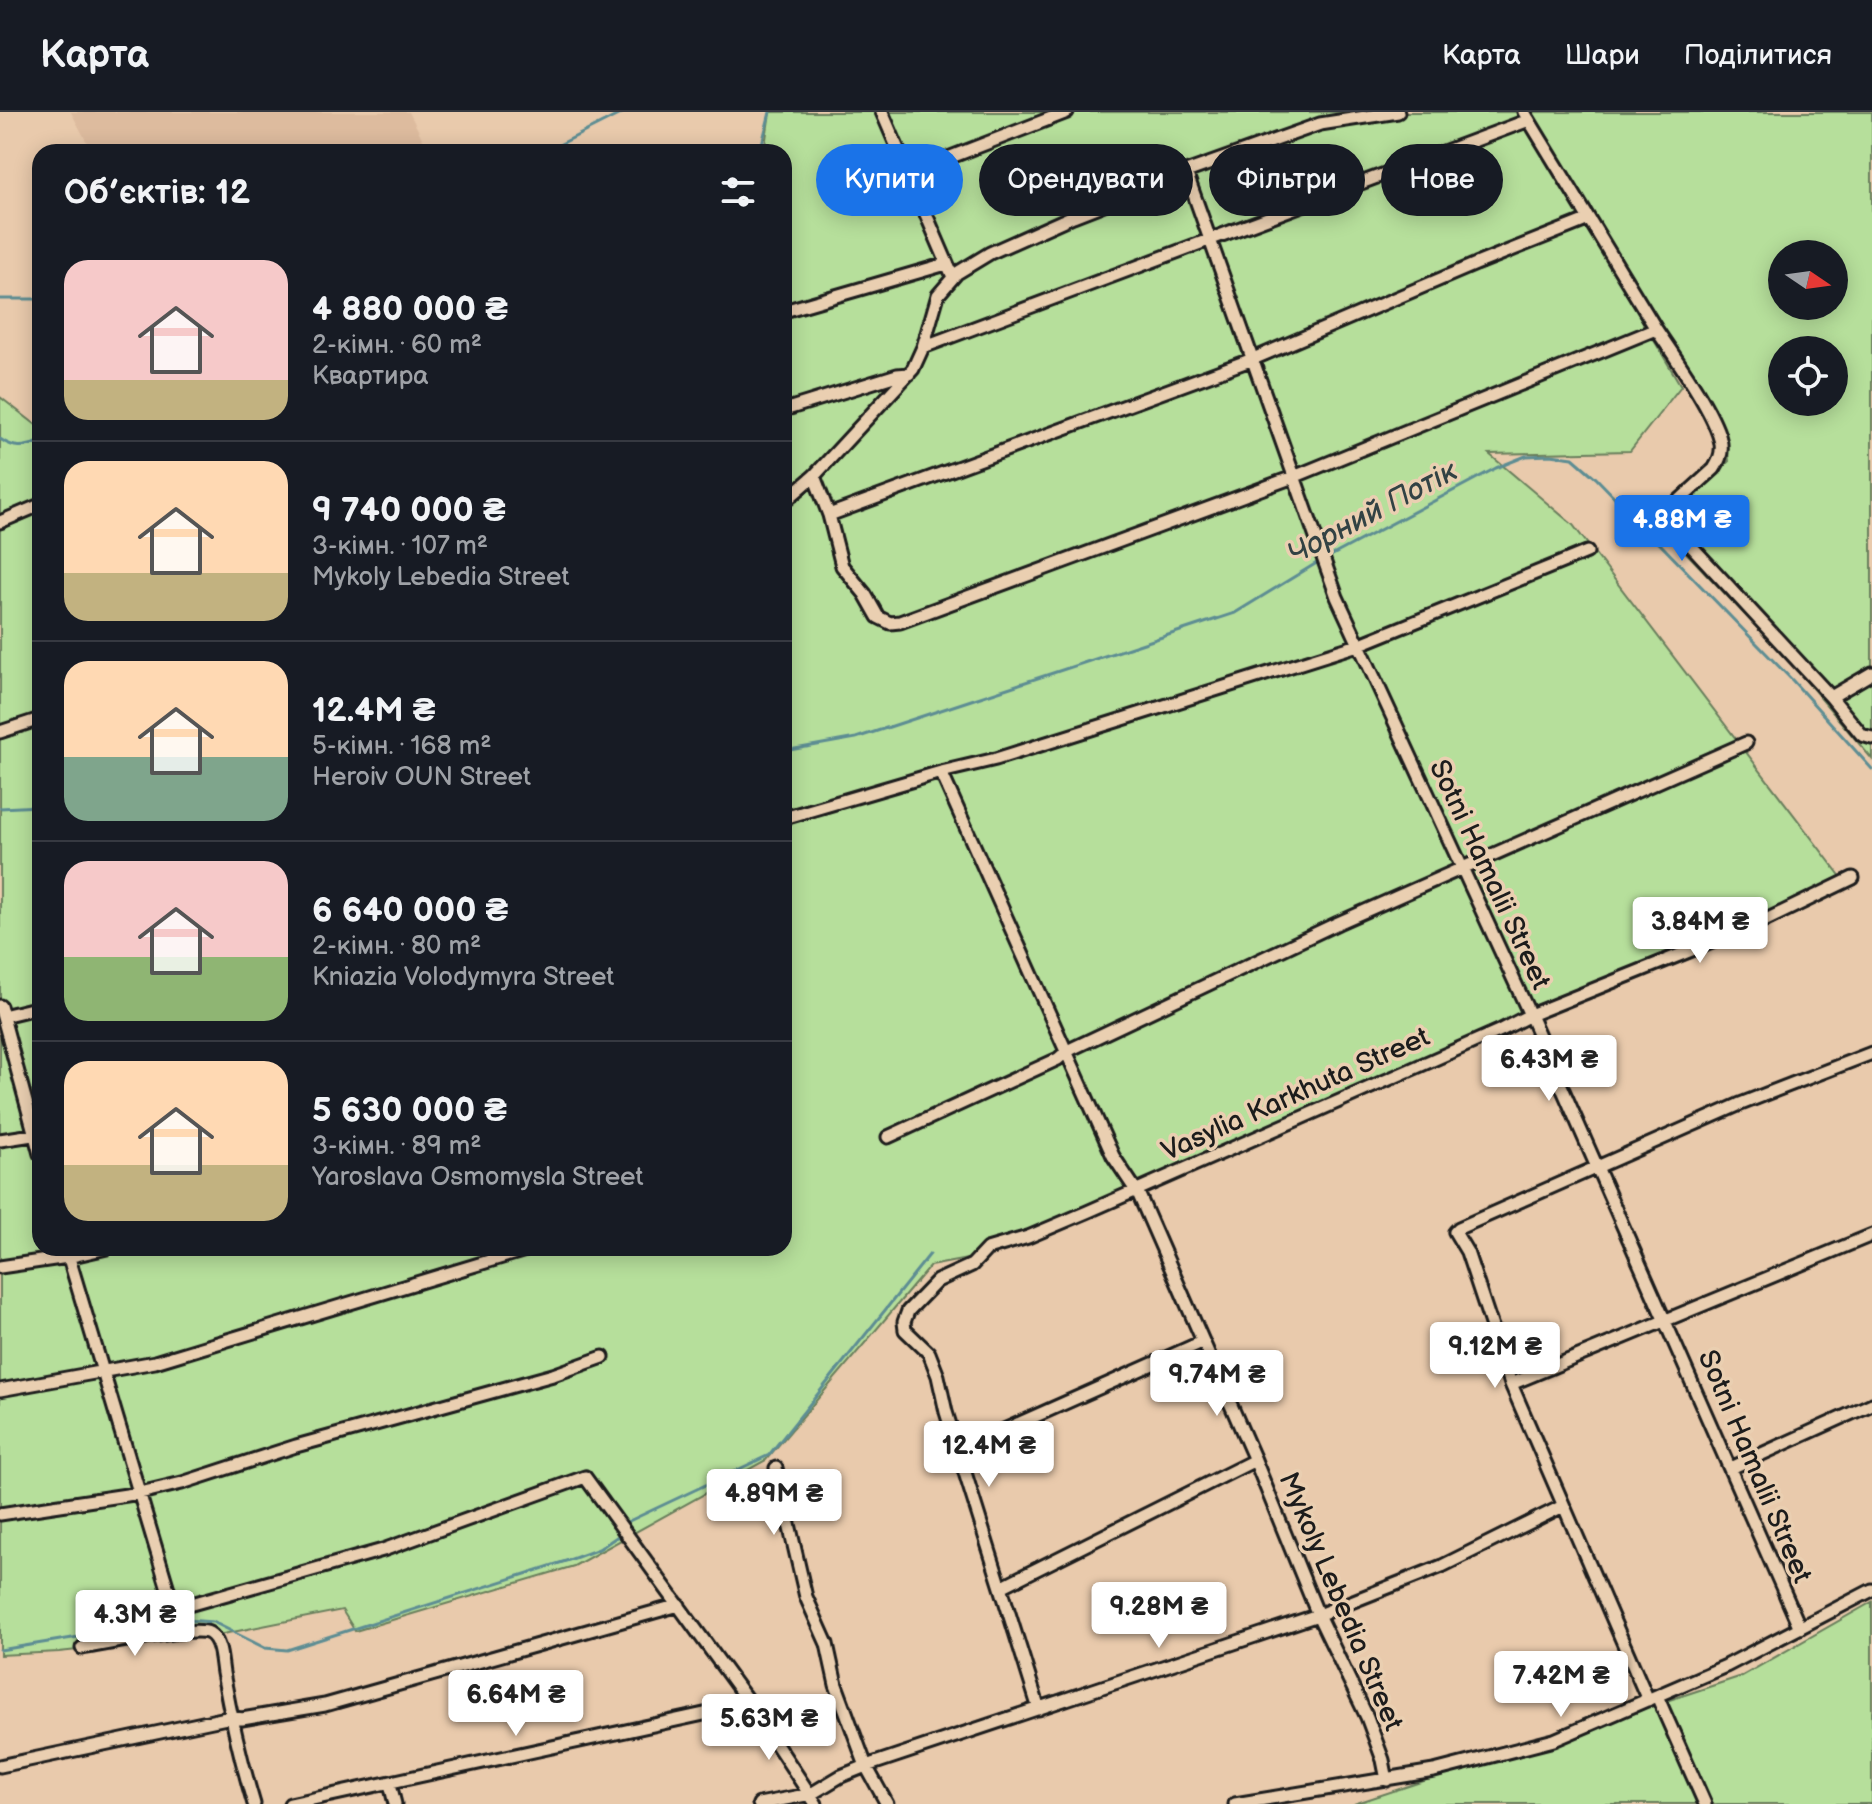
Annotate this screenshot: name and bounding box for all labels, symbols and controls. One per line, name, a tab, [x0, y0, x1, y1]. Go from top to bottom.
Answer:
text: Карта	[40, 33, 149, 78]
text: Карта	[1442, 39, 1521, 72]
text: Шари	[1565, 39, 1640, 72]
text: Поділитися	[1684, 39, 1832, 72]
chip: Купити	[816, 144, 963, 216]
chip: Орендувати	[979, 144, 1193, 216]
chip: Фільтри	[1209, 144, 1365, 216]
chip: Нове	[1381, 144, 1503, 216]
icon: filters	[716, 170, 760, 214]
text: Об’єктів: 12	[64, 172, 250, 213]
north arrow	[1768, 240, 1848, 320]
map controls	[1768, 240, 1848, 416]
text: 4 880 000 ₴	[312, 289, 508, 330]
icon: home	[128, 292, 224, 388]
text: 2-кімн. · 60 m²	[312, 330, 482, 361]
button: locate	[1768, 336, 1848, 416]
text: Квартира	[312, 361, 429, 392]
water label: Чорний Потік	[1281, 453, 1464, 573]
text: 9 740 000 ₴	[312, 490, 506, 531]
icon: home	[128, 493, 224, 589]
pin: 4.88M ₴	[1608, 495, 1756, 563]
text: 4.88M ₴	[1632, 505, 1732, 536]
text: 3-кімн. · 107 m²	[312, 531, 488, 562]
text: Mykoly Lebedia Street	[312, 562, 569, 593]
text: 12.4M ₴	[312, 690, 435, 731]
icon: home	[128, 693, 224, 789]
text: 5-кімн. · 168 m²	[312, 731, 491, 762]
street label: Sotni Hamalii Street	[1422, 755, 1557, 995]
text: Heroiv OUN Street	[312, 762, 531, 793]
text: 6 640 000 ₴	[312, 890, 508, 931]
icon: home	[128, 893, 224, 989]
pin: 3.84M ₴	[1626, 897, 1774, 965]
text: 3.84M ₴	[1651, 907, 1749, 938]
text: 2-кімн. · 80 m²	[312, 931, 481, 962]
text: Kniazia Volodymyra Street	[312, 962, 614, 993]
street label: Vasylia Karkhuta Street	[1157, 1020, 1435, 1168]
pin: 6.43M ₴	[1475, 1035, 1623, 1103]
text: 6.43M ₴	[1500, 1045, 1598, 1076]
text: 5 630 000 ₴	[312, 1090, 507, 1131]
icon: home	[128, 1093, 224, 1189]
text: 3-кімн. · 89 m²	[312, 1131, 482, 1162]
text: Yaroslava Osmomysla Street	[312, 1162, 644, 1193]
pin: 9.12M ₴	[1421, 1322, 1569, 1390]
text: 9.12M ₴	[1448, 1332, 1542, 1363]
street label: Sotni Hamalii Street	[1691, 1345, 1819, 1588]
pin: 9.74M ₴	[1143, 1350, 1291, 1418]
text: 9.74M ₴	[1168, 1360, 1266, 1391]
pin: 12.4M ₴	[915, 1421, 1063, 1489]
text: 12.4M ₴	[942, 1431, 1036, 1462]
street label: Mykoly Lebedia Street	[1271, 1468, 1410, 1736]
pin: 4.89M ₴	[700, 1469, 848, 1537]
text: 4.89M ₴	[725, 1479, 823, 1510]
pin: 9.28M ₴	[1085, 1582, 1233, 1650]
pin: 4.3M ₴	[70, 1590, 200, 1658]
text: 9.28M ₴	[1110, 1592, 1208, 1623]
text: 4.3M ₴	[94, 1600, 177, 1631]
pin: 7.42M ₴	[1487, 1651, 1635, 1719]
text: 7.42M ₴	[1512, 1661, 1610, 1692]
pin: 6.64M ₴	[442, 1670, 590, 1738]
text: 6.64M ₴	[466, 1680, 566, 1711]
pin: 5.63M ₴	[695, 1694, 843, 1762]
text: 5.63M ₴	[720, 1704, 818, 1735]

